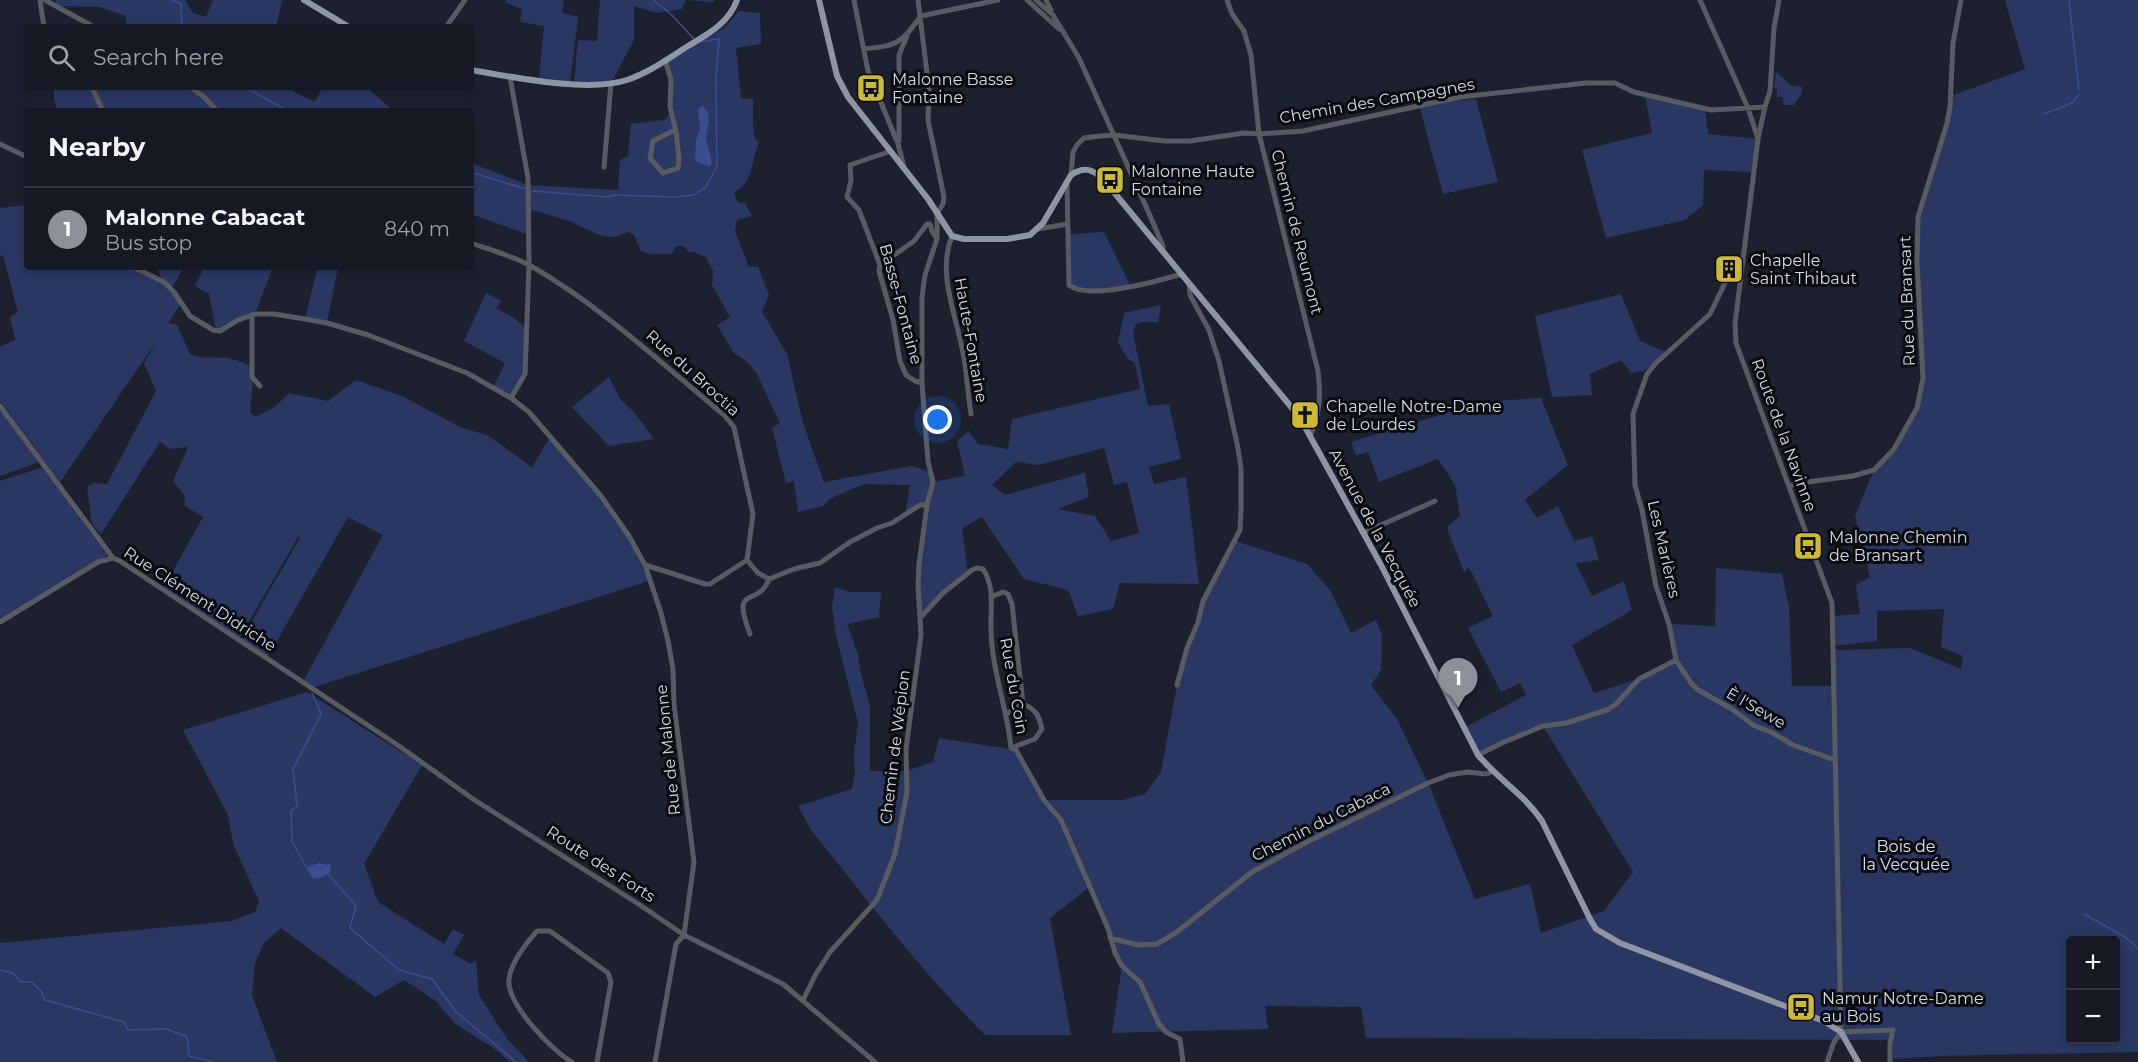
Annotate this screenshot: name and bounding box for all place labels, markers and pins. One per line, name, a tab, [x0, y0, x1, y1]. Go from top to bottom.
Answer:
place label: Malonne Basse Fontaine	[892, 70, 1013, 107]
bus stop icon: Malonne Basse Fontaine	[855, 72, 887, 104]
place label: Malonne Haute Fontaine	[1131, 162, 1255, 199]
bus stop icon: Malonne Haute Fontaine	[1094, 164, 1126, 196]
place label: Chapelle Saint Thibaut	[1750, 251, 1857, 288]
building icon: Chapelle Saint Thibaut	[1713, 253, 1745, 285]
place label: Chapelle Notre-Dame de Lourdes	[1326, 397, 1502, 434]
church icon: Chapelle Notre-Dame de Lourdes	[1289, 399, 1321, 431]
place label: Malonne Chemin de Bransart	[1829, 528, 1967, 565]
bus stop icon: Malonne Chemin de Bransart	[1792, 530, 1824, 562]
pin: 1	[1438, 658, 1478, 708]
place label: Namur Notre-Dame au Bois	[1822, 989, 1984, 1026]
bus stop icon: Namur Notre-Dame au Bois	[1785, 991, 1817, 1023]

